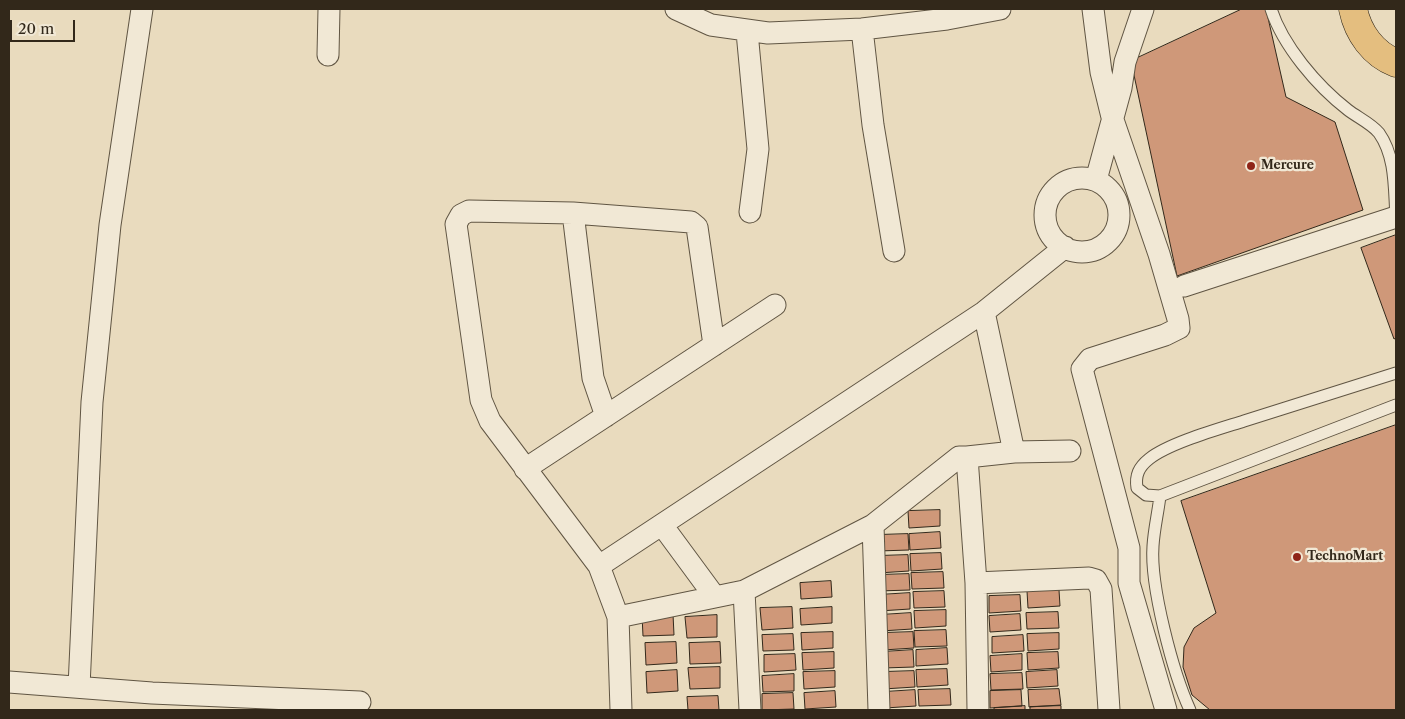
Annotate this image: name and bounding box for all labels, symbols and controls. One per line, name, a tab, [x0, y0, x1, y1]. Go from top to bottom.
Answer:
scale bar	[12, 10, 78, 42]
text: 20 m	[18, 19, 54, 38]
place label: Mercure	[1261, 159, 1314, 173]
marker: Mercure	[1245, 160, 1257, 172]
place label: TechnoMart	[1307, 550, 1383, 564]
marker: TechnoMart	[1291, 551, 1303, 563]

